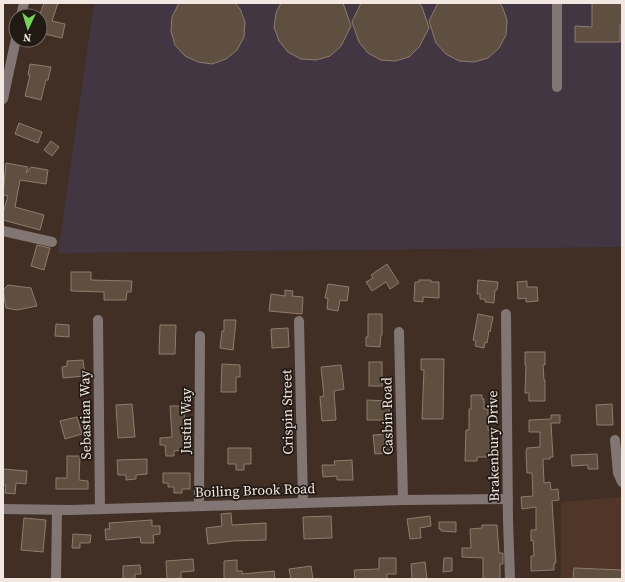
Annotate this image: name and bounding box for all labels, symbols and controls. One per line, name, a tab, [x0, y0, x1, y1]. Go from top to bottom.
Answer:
north arrow	[8, 8, 48, 48]
text: N	[23, 30, 32, 45]
street label: Sebastian Way	[74, 369, 96, 460]
street label: Crispin Street	[276, 369, 298, 455]
street label: Casbin Road	[376, 377, 398, 455]
street label: Justin Way	[176, 387, 196, 455]
street label: Brakenbury Drive	[482, 390, 504, 502]
street label: Boiling Brook Road	[194, 478, 316, 502]

